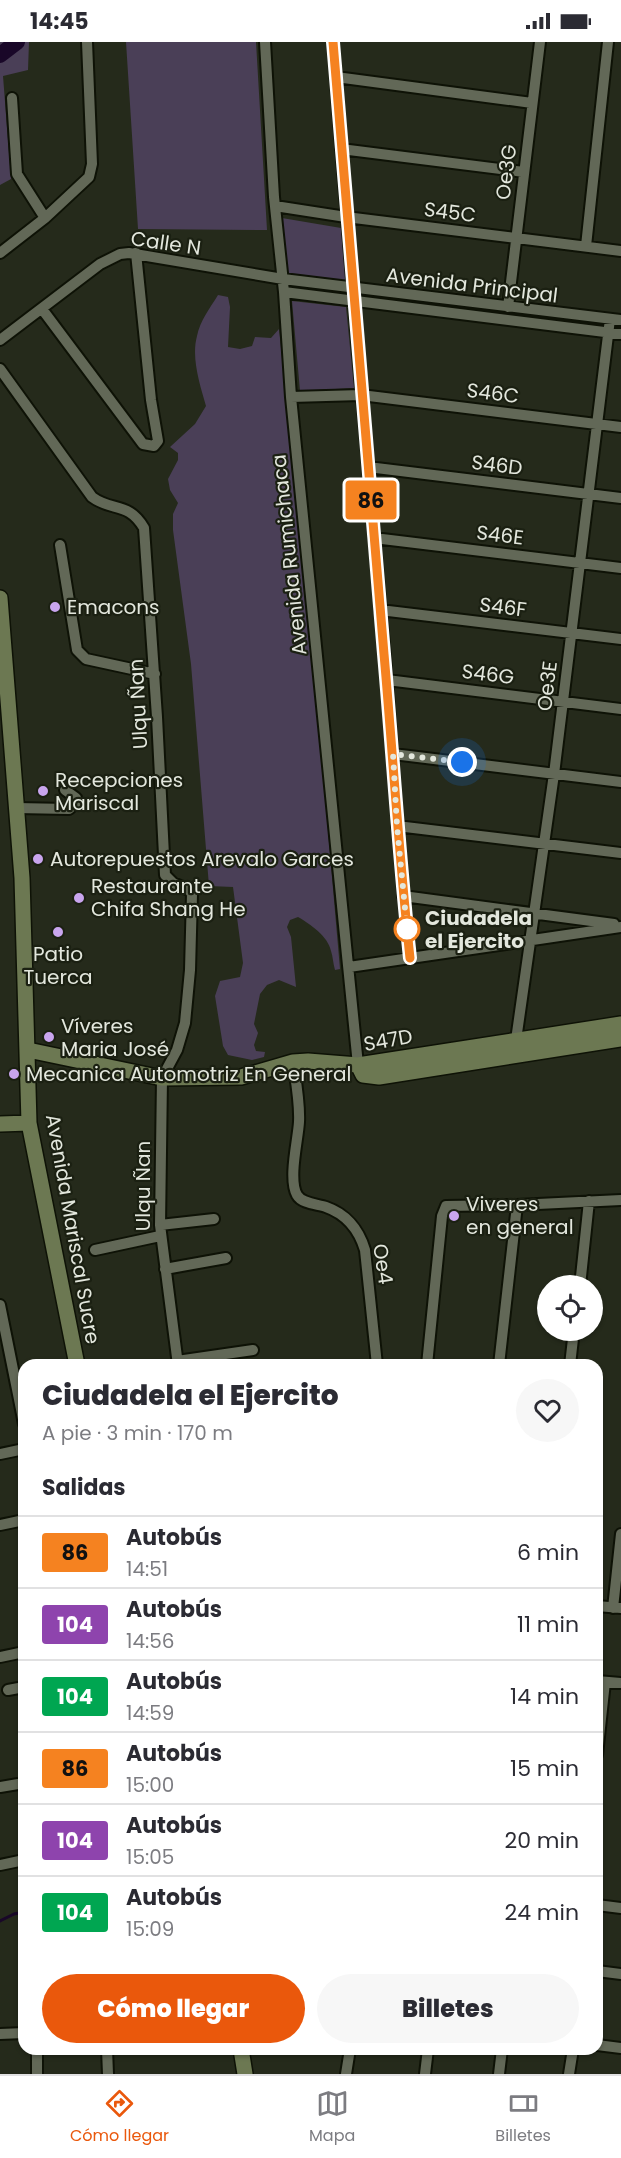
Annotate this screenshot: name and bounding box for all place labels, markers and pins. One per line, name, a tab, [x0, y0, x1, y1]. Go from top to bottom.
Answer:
place label: Emacons	[67, 593, 160, 621]
marker: Emacons	[48, 600, 62, 614]
place label: Recepciones Mariscal	[55, 766, 183, 817]
marker: Recepciones Mariscal	[36, 784, 50, 798]
place label: Autorepuestos Arevalo Garces	[50, 845, 354, 873]
marker: Autorepuestos Arevalo Garces	[31, 852, 45, 866]
place label: Restaurante Chifa Shang He	[91, 872, 246, 923]
marker: Restaurante Chifa Shang He	[72, 891, 86, 905]
place label: Ciudadela el Ejercito	[425, 904, 532, 955]
marker: Ciudadela el Ejercito	[394, 916, 420, 942]
marker: Patio Tuerca	[51, 925, 65, 939]
place label: Patio Tuerca	[23, 940, 93, 991]
place label: Víveres Maria José	[61, 1012, 169, 1063]
marker: Víveres Maria José	[42, 1030, 56, 1044]
place label: Mecanica Automotriz En General	[26, 1060, 351, 1088]
marker: Mecanica Automotriz En General	[7, 1067, 21, 1081]
place label: Viveres en general	[466, 1190, 574, 1241]
marker: Viveres en general	[447, 1209, 461, 1223]

